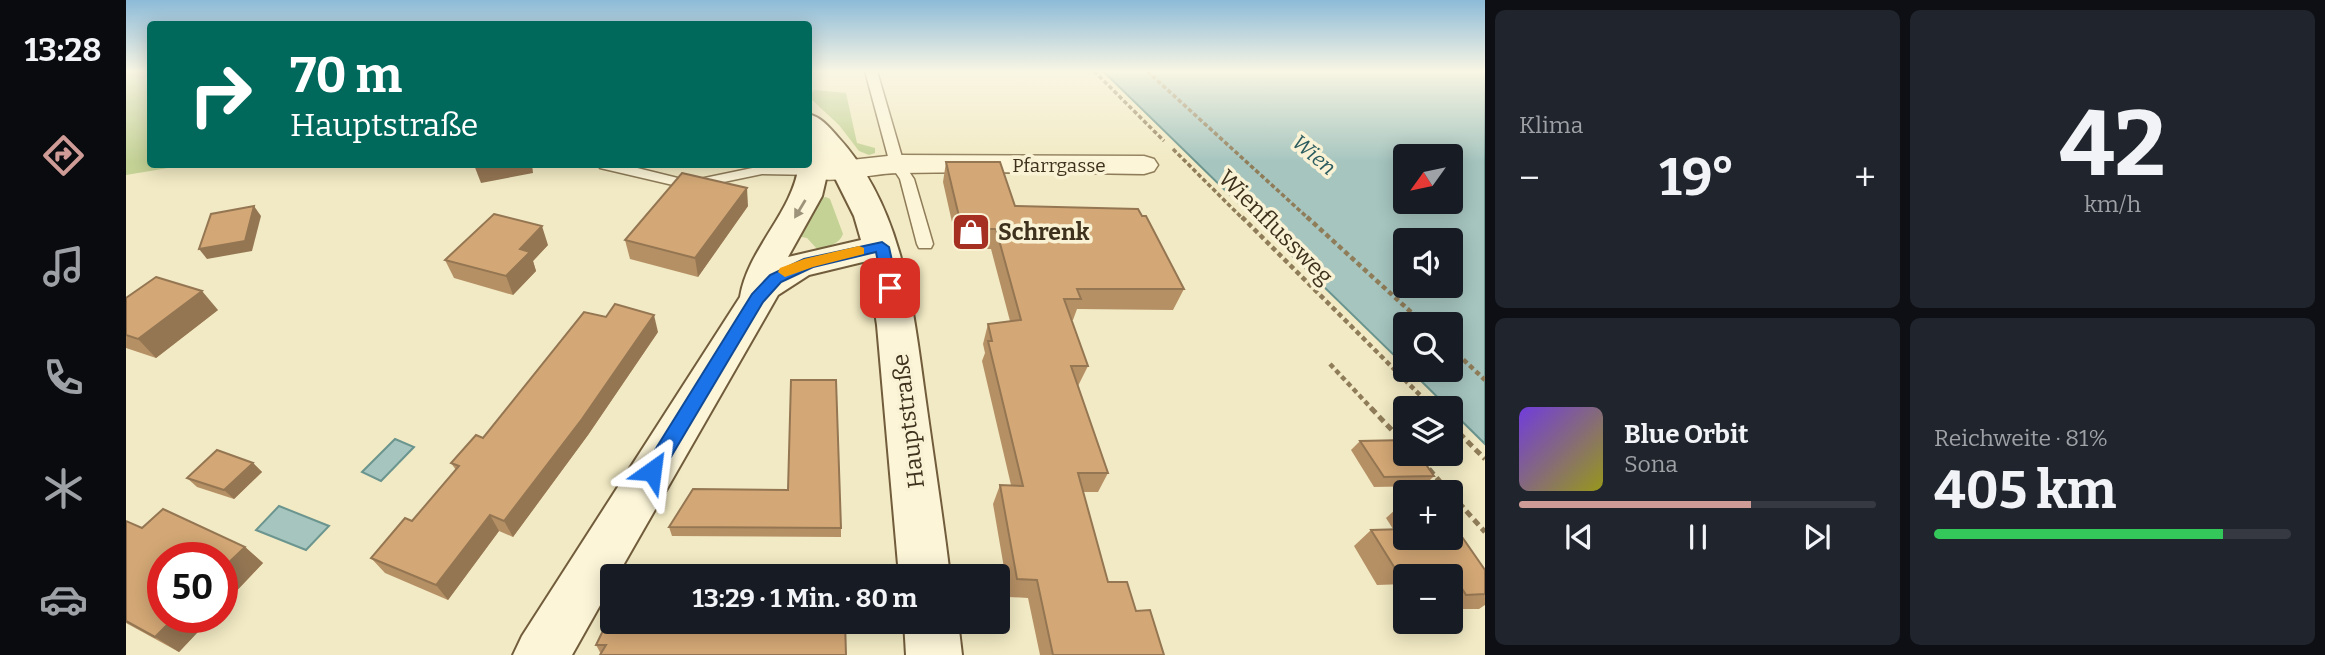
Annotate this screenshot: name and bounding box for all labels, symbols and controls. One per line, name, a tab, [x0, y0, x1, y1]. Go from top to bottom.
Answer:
text: 13:28	[25, 31, 102, 69]
text: 70 m	[290, 46, 402, 105]
icon: right	[175, 49, 266, 140]
text: 42	[2059, 90, 2166, 199]
text: Hauptstraße	[290, 106, 478, 144]
text: Klima	[1519, 111, 1583, 139]
water label: Wien	[1287, 129, 1341, 181]
icon: directions	[39, 131, 88, 180]
north arrow	[1393, 144, 1463, 214]
map controls	[1393, 144, 1463, 634]
text: 19°	[1659, 146, 1735, 209]
street label: Pfarrgasse	[1012, 154, 1106, 177]
text: −	[1519, 155, 1540, 201]
text: +	[1854, 155, 1876, 201]
street label: Wienflussweg	[1213, 164, 1339, 290]
text: km/h	[2084, 190, 2141, 218]
one-way arrow	[793, 200, 806, 219]
shop icon: Schrenk	[950, 211, 992, 253]
place label: Schrenk	[998, 218, 1090, 246]
button: sound	[1393, 228, 1463, 298]
icon: music	[39, 242, 88, 291]
pin	[860, 258, 920, 318]
icon: arrive	[871, 269, 909, 307]
button: search	[1393, 312, 1463, 382]
street label: Hauptstraße	[886, 352, 930, 490]
icon: phone	[39, 353, 88, 402]
button: layers	[1393, 396, 1463, 466]
text: Blue Orbit	[1624, 419, 1748, 450]
text: Reichweite · 81%	[1934, 424, 2108, 452]
position arrow	[615, 434, 689, 508]
text: Sona	[1624, 450, 1678, 478]
text: 405 km	[1934, 459, 2116, 522]
icon: climate	[39, 464, 88, 513]
button: +	[1393, 480, 1463, 550]
icon: previous	[1560, 518, 1598, 556]
icon: pause	[1679, 518, 1717, 556]
icon: next	[1798, 518, 1836, 556]
speed limit sign: 50	[147, 542, 238, 633]
button: −	[1393, 564, 1463, 634]
icon: car	[39, 575, 88, 624]
text: 13:29 · 1 Min. · 80 m	[693, 583, 917, 614]

